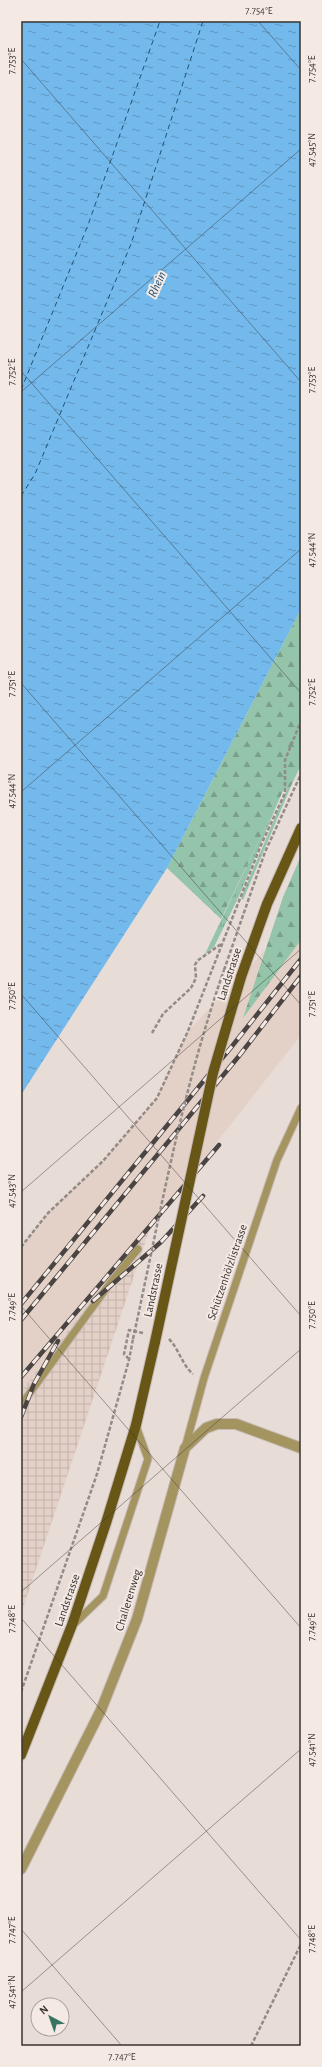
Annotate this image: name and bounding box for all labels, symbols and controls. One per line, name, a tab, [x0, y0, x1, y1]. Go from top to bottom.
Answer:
text: 7.754°E	[245, 6, 273, 16]
text: 7.753°E	[7, 47, 17, 74]
text: 7.754°E	[307, 55, 317, 83]
text: 47.545°N	[307, 133, 317, 167]
water label: Rhein	[146, 270, 169, 299]
text: 7.752°E	[7, 358, 17, 386]
text: 7.753°E	[307, 366, 317, 393]
text: 47.544°N	[307, 533, 317, 567]
text: 7.751°E	[7, 671, 17, 697]
text: 7.752°E	[307, 678, 317, 706]
text: 47.544°N	[7, 774, 17, 808]
street label: Landstrasse	[215, 946, 243, 1002]
text: 7.750°E	[7, 982, 17, 1010]
text: 7.751°E	[307, 991, 317, 1017]
text: 47.543°N	[7, 1174, 17, 1208]
street label: Schützenhölzlistrasse	[205, 1222, 249, 1322]
street label: Landstrasse	[141, 1262, 165, 1318]
text: 7.749°E	[7, 1293, 17, 1321]
text: 7.750°E	[307, 1301, 317, 1329]
street label: Challerenweg	[113, 1567, 143, 1632]
street label: Landstrasse	[52, 1572, 82, 1628]
text: 7.748°E	[7, 1605, 17, 1633]
text: 7.749°E	[307, 1613, 317, 1641]
text: 47.541°N	[307, 1733, 317, 1767]
text: 7.747°E	[7, 1916, 17, 1944]
text: 7.748°E	[307, 1925, 317, 1953]
text: 47.541°N	[7, 1975, 17, 2009]
north arrow	[30, 1997, 70, 2037]
text: N	[37, 2003, 50, 2016]
text: 7.747°E	[108, 2052, 136, 2062]

